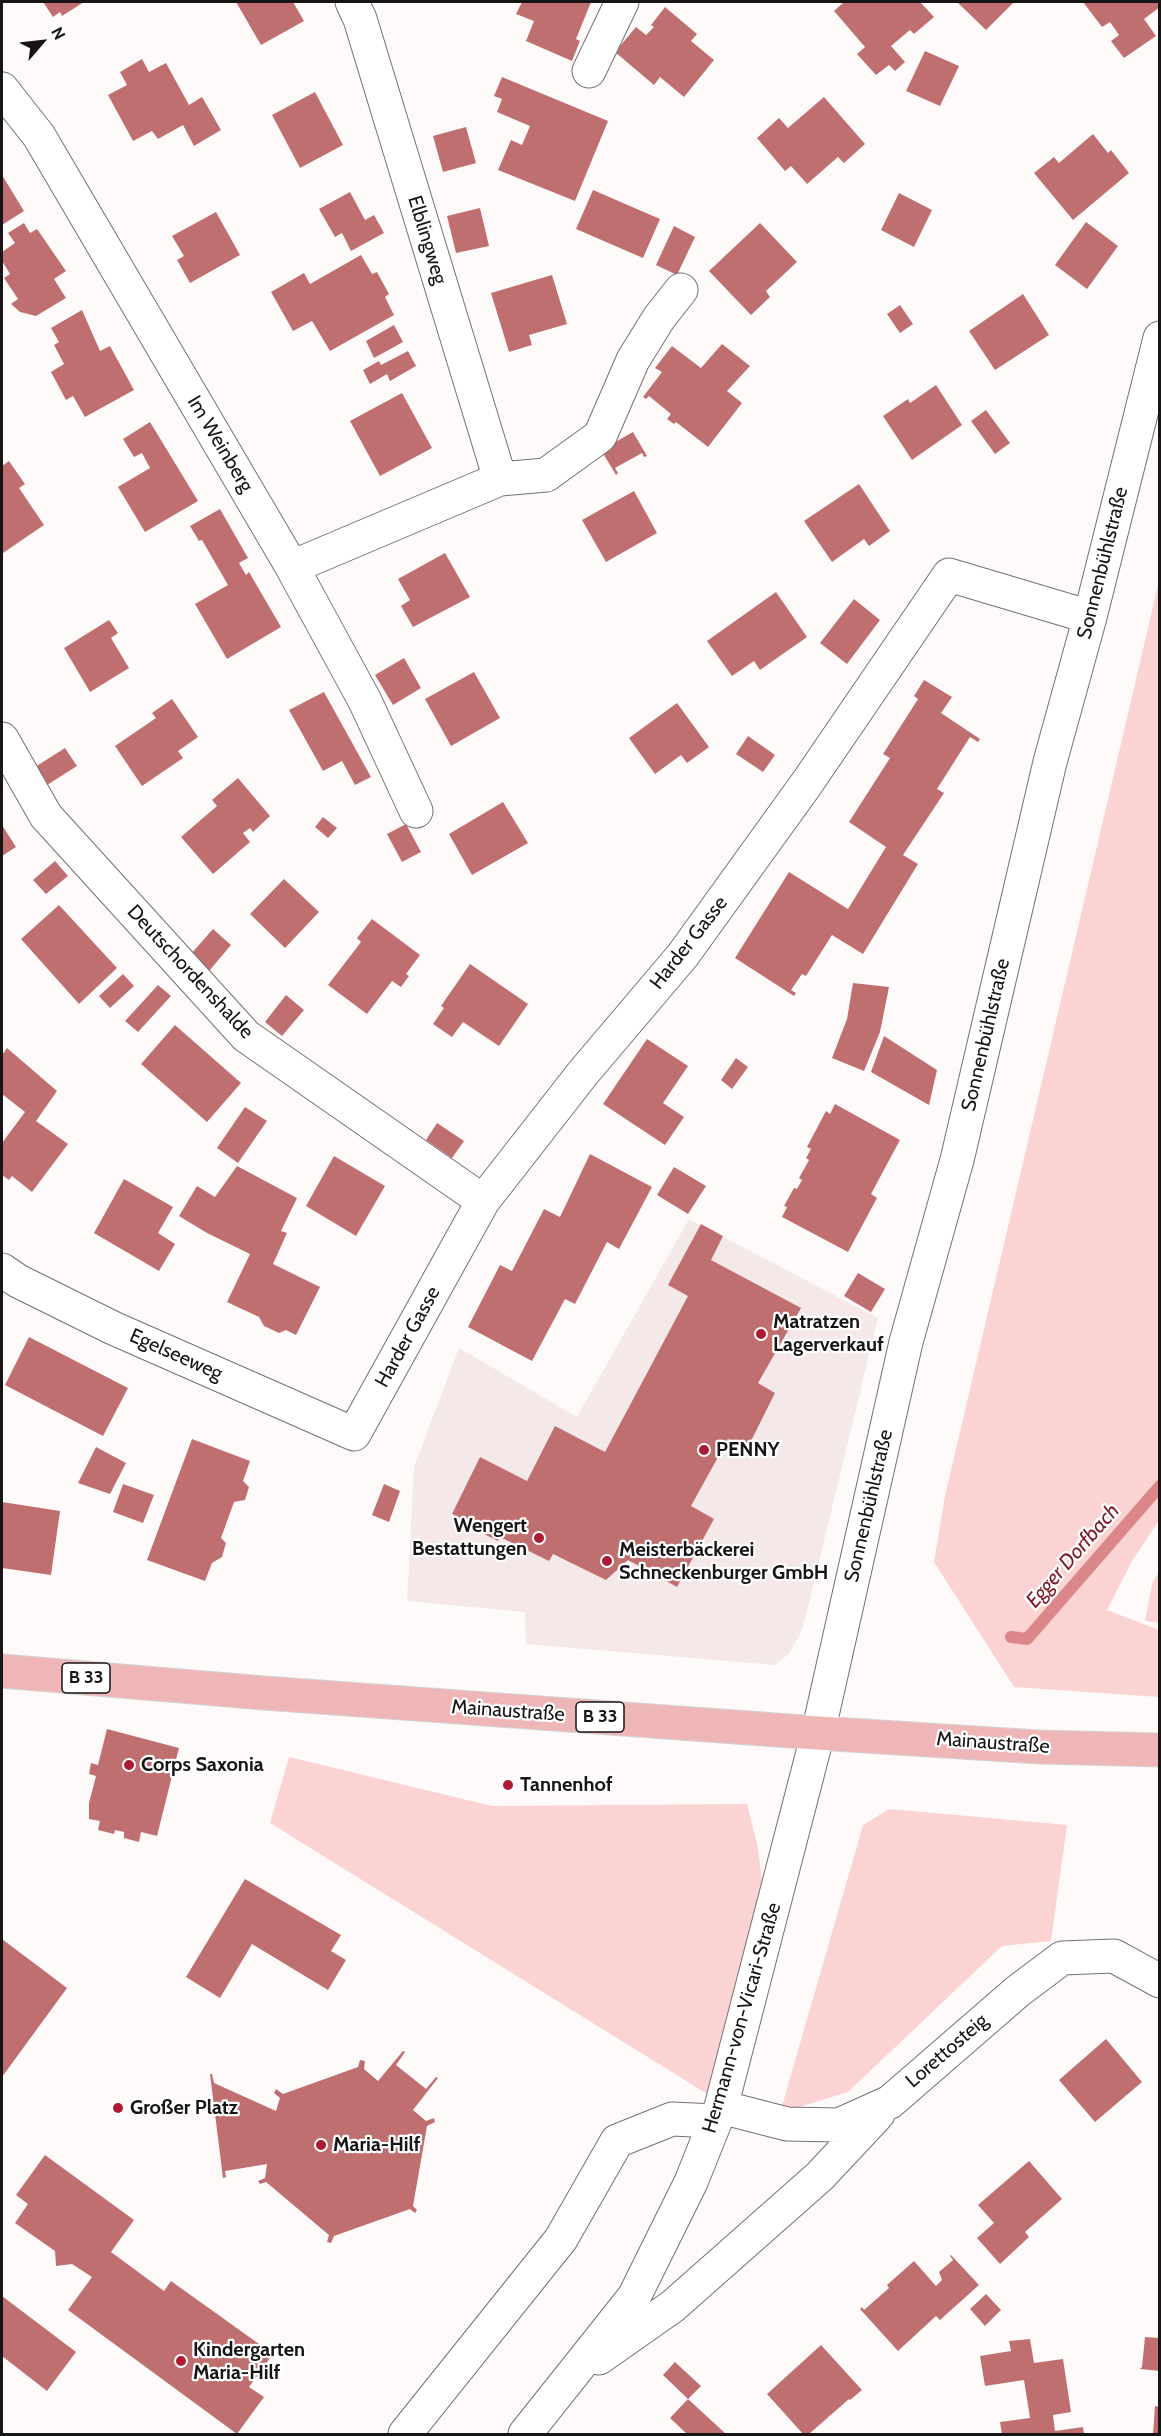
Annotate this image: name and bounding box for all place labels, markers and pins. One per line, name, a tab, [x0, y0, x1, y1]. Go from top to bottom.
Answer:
place label: Matratzen Lagerverkauf	[773, 1310, 884, 1357]
marker: Matratzen Lagerverkauf	[754, 1327, 768, 1341]
place label: PENNY	[716, 1438, 780, 1462]
marker: PENNY	[697, 1443, 711, 1457]
place label: Wengert Bestattungen	[412, 1514, 527, 1561]
marker: Wengert Bestattungen	[532, 1531, 546, 1545]
place label: Meisterbäckerei Schneckenburger GmbH	[619, 1538, 828, 1585]
marker: Meisterbäckerei Schneckenburger GmbH	[600, 1554, 614, 1568]
place label: Corps Saxonia	[141, 1753, 264, 1777]
marker: Corps Saxonia	[122, 1758, 136, 1772]
place label: Tannenhof	[520, 1773, 612, 1797]
marker: Tannenhof	[501, 1778, 515, 1792]
place label: Großer Platz	[130, 2096, 238, 2120]
marker: Großer Platz	[111, 2101, 125, 2115]
place label: Maria-Hilf	[333, 2133, 420, 2157]
marker: Maria-Hilf	[314, 2138, 328, 2152]
place label: Kindergarten Maria-Hilf	[193, 2338, 305, 2385]
marker: Kindergarten Maria-Hilf	[174, 2354, 188, 2368]

